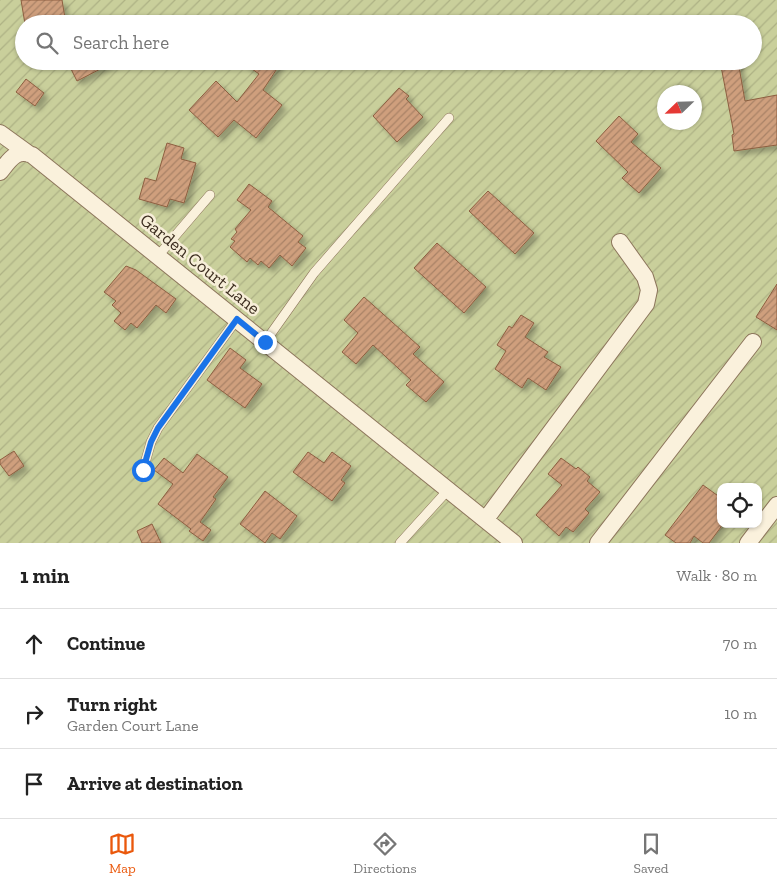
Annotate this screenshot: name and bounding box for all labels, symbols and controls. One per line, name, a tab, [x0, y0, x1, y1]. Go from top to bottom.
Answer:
search box	[15, 15, 762, 70]
icon: search	[33, 29, 61, 57]
text: Search here	[73, 31, 169, 54]
north arrow	[657, 85, 702, 130]
street label: Garden Court Lane	[136, 209, 264, 319]
route end	[254, 331, 277, 354]
route start	[132, 459, 155, 482]
map controls	[717, 483, 762, 528]
button: locate	[717, 483, 762, 528]
text: 1 min	[20, 563, 70, 588]
text: Walk · 80 m	[676, 566, 757, 585]
icon: ahead	[20, 630, 48, 658]
text: Continue	[67, 632, 145, 655]
text: 70 m	[723, 634, 757, 653]
text: Turn right	[67, 693, 157, 716]
icon: right	[20, 700, 48, 728]
text: 10 m	[724, 704, 757, 723]
text: Garden Court Lane	[67, 716, 199, 735]
icon: arrive	[20, 770, 48, 798]
text: Arrive at destination	[67, 772, 243, 795]
tab: Map	[108, 830, 136, 877]
tab: Directions	[353, 830, 417, 877]
tab: Saved	[633, 830, 669, 877]

